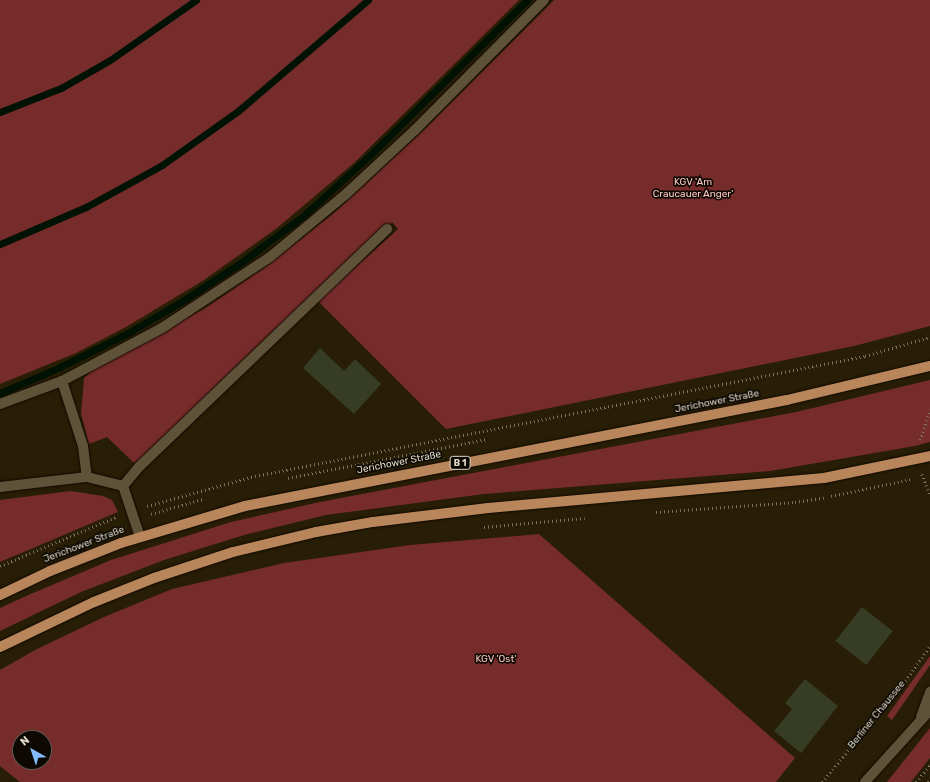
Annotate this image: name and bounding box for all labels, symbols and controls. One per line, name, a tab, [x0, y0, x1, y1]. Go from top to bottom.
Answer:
park label: KGV 'Am Craucauer Anger'	[652, 176, 734, 200]
street label: Jerichower Straße	[674, 388, 760, 416]
street label: Jerichower Straße	[356, 449, 442, 477]
road number: B 1	[449, 456, 471, 470]
street label: Jerichower Straße	[42, 524, 126, 566]
park label: KGV 'Ost'	[475, 654, 517, 666]
street label: Berliner Chaussee	[846, 678, 908, 752]
north arrow	[12, 730, 52, 770]
text: N	[18, 734, 32, 749]

